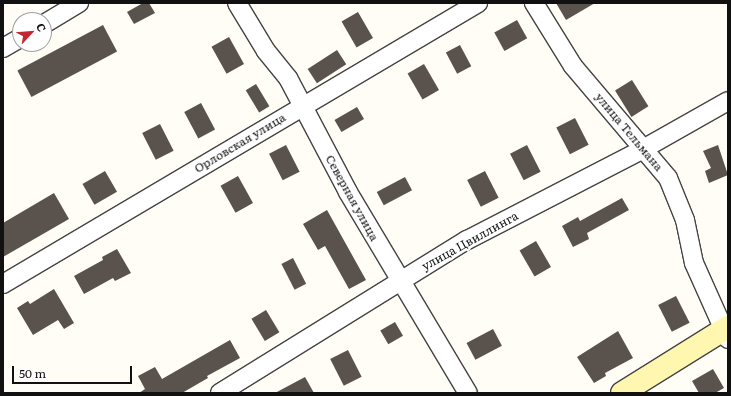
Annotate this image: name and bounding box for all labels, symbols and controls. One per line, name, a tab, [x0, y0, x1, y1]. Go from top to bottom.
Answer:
north arrow	[12, 12, 52, 52]
text: С	[33, 20, 51, 34]
street label: улица Тельмана	[592, 90, 666, 174]
street label: Орловская улица	[192, 110, 288, 176]
street label: Северная улица	[322, 153, 382, 243]
street label: улица Цвиллинга	[419, 208, 521, 274]
scale bar	[14, 358, 134, 384]
text: 50 m	[19, 364, 46, 382]

